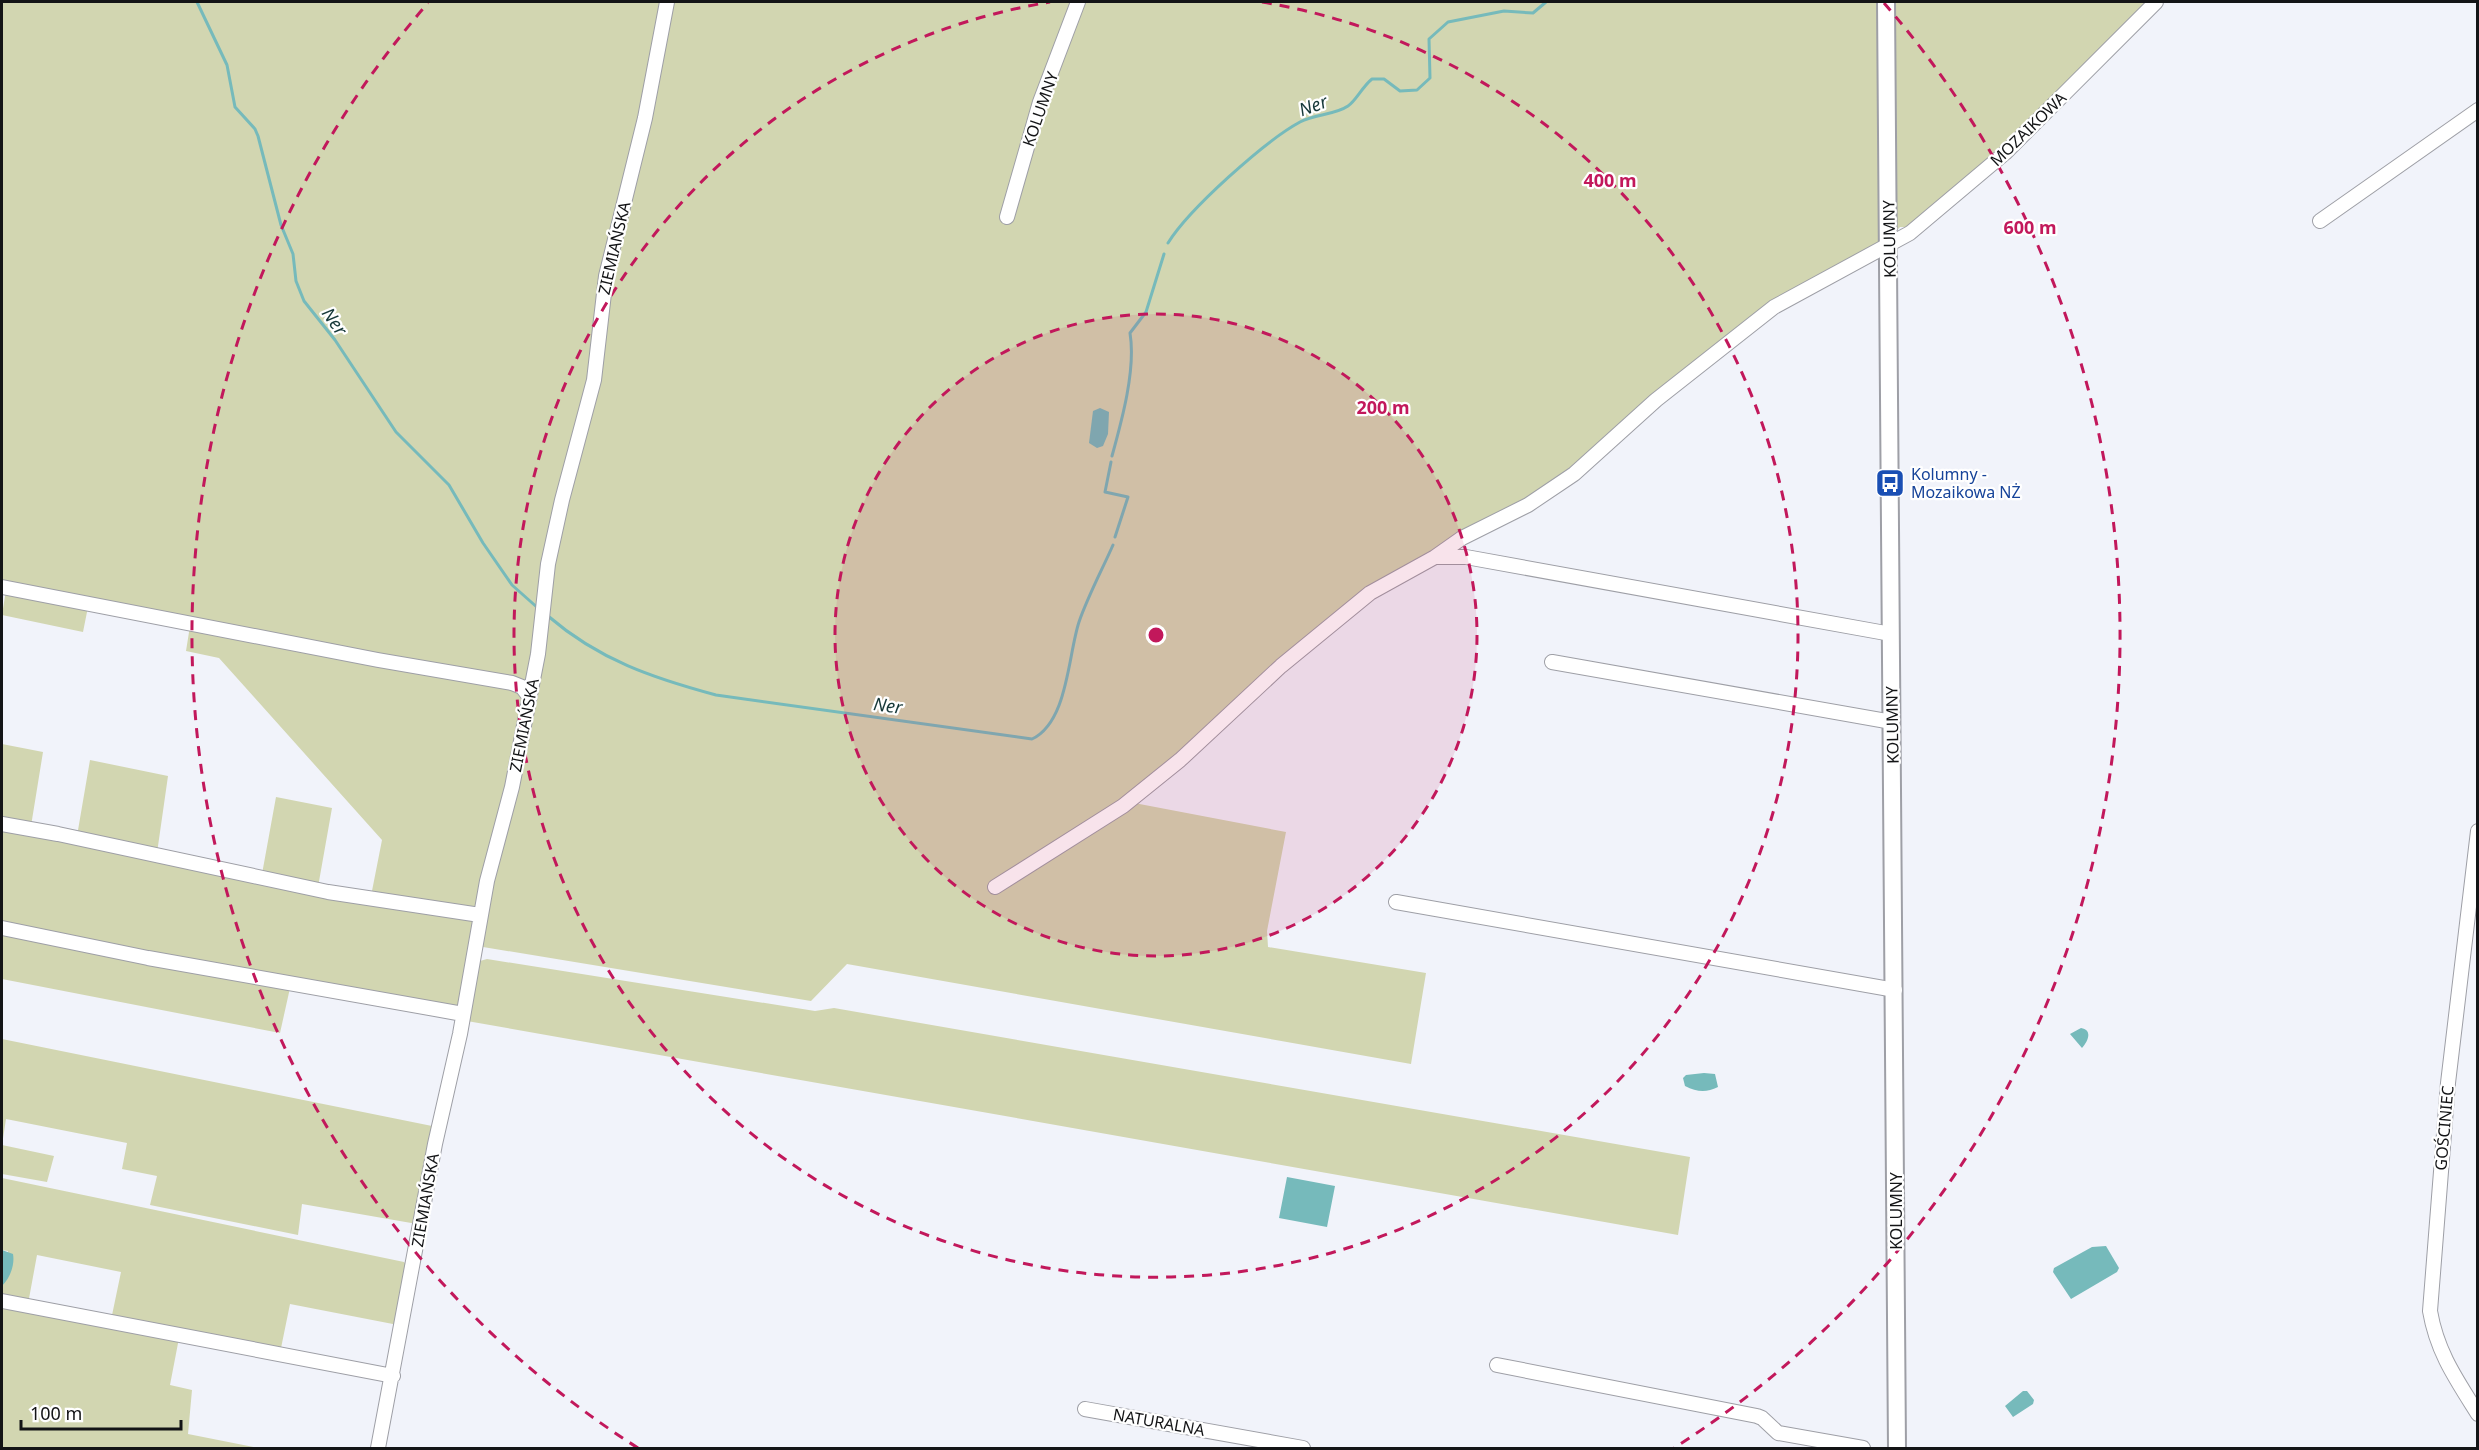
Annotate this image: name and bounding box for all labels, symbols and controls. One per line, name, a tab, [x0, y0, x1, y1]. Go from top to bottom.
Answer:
street label: KOLUMNY	[1017, 68, 1063, 149]
street label: MOZAIKOWA	[1985, 87, 2071, 171]
water label: Ner	[1295, 89, 1331, 121]
text: 400 m	[1583, 168, 1637, 192]
street label: ZIEMIAŃSKA	[593, 199, 636, 297]
street label: KOLUMNY	[1877, 199, 1901, 278]
text: 600 m	[2003, 215, 2057, 239]
water label: Ner	[317, 302, 354, 340]
text: 200 m	[1356, 395, 1410, 419]
place label: Kolumny - Mozaikowa NŻ	[1911, 463, 2021, 503]
bus stop icon: Kolumny - Mozaikowa NŻ	[1874, 467, 1906, 499]
centre of rings	[1146, 625, 1166, 645]
street label: ZIEMIAŃSKA	[504, 676, 544, 774]
street label: KOLUMNY	[1880, 685, 1904, 764]
water label: Ner	[872, 691, 905, 719]
street label: GOŚCINIEC	[2429, 1085, 2459, 1171]
street label: ZIEMIAŃSKA	[406, 1151, 444, 1249]
street label: KOLUMNY	[1885, 1171, 1907, 1250]
scale bar	[21, 1393, 182, 1431]
text: 100 m	[30, 1401, 82, 1425]
street label: NATURALNA	[1111, 1403, 1207, 1441]

